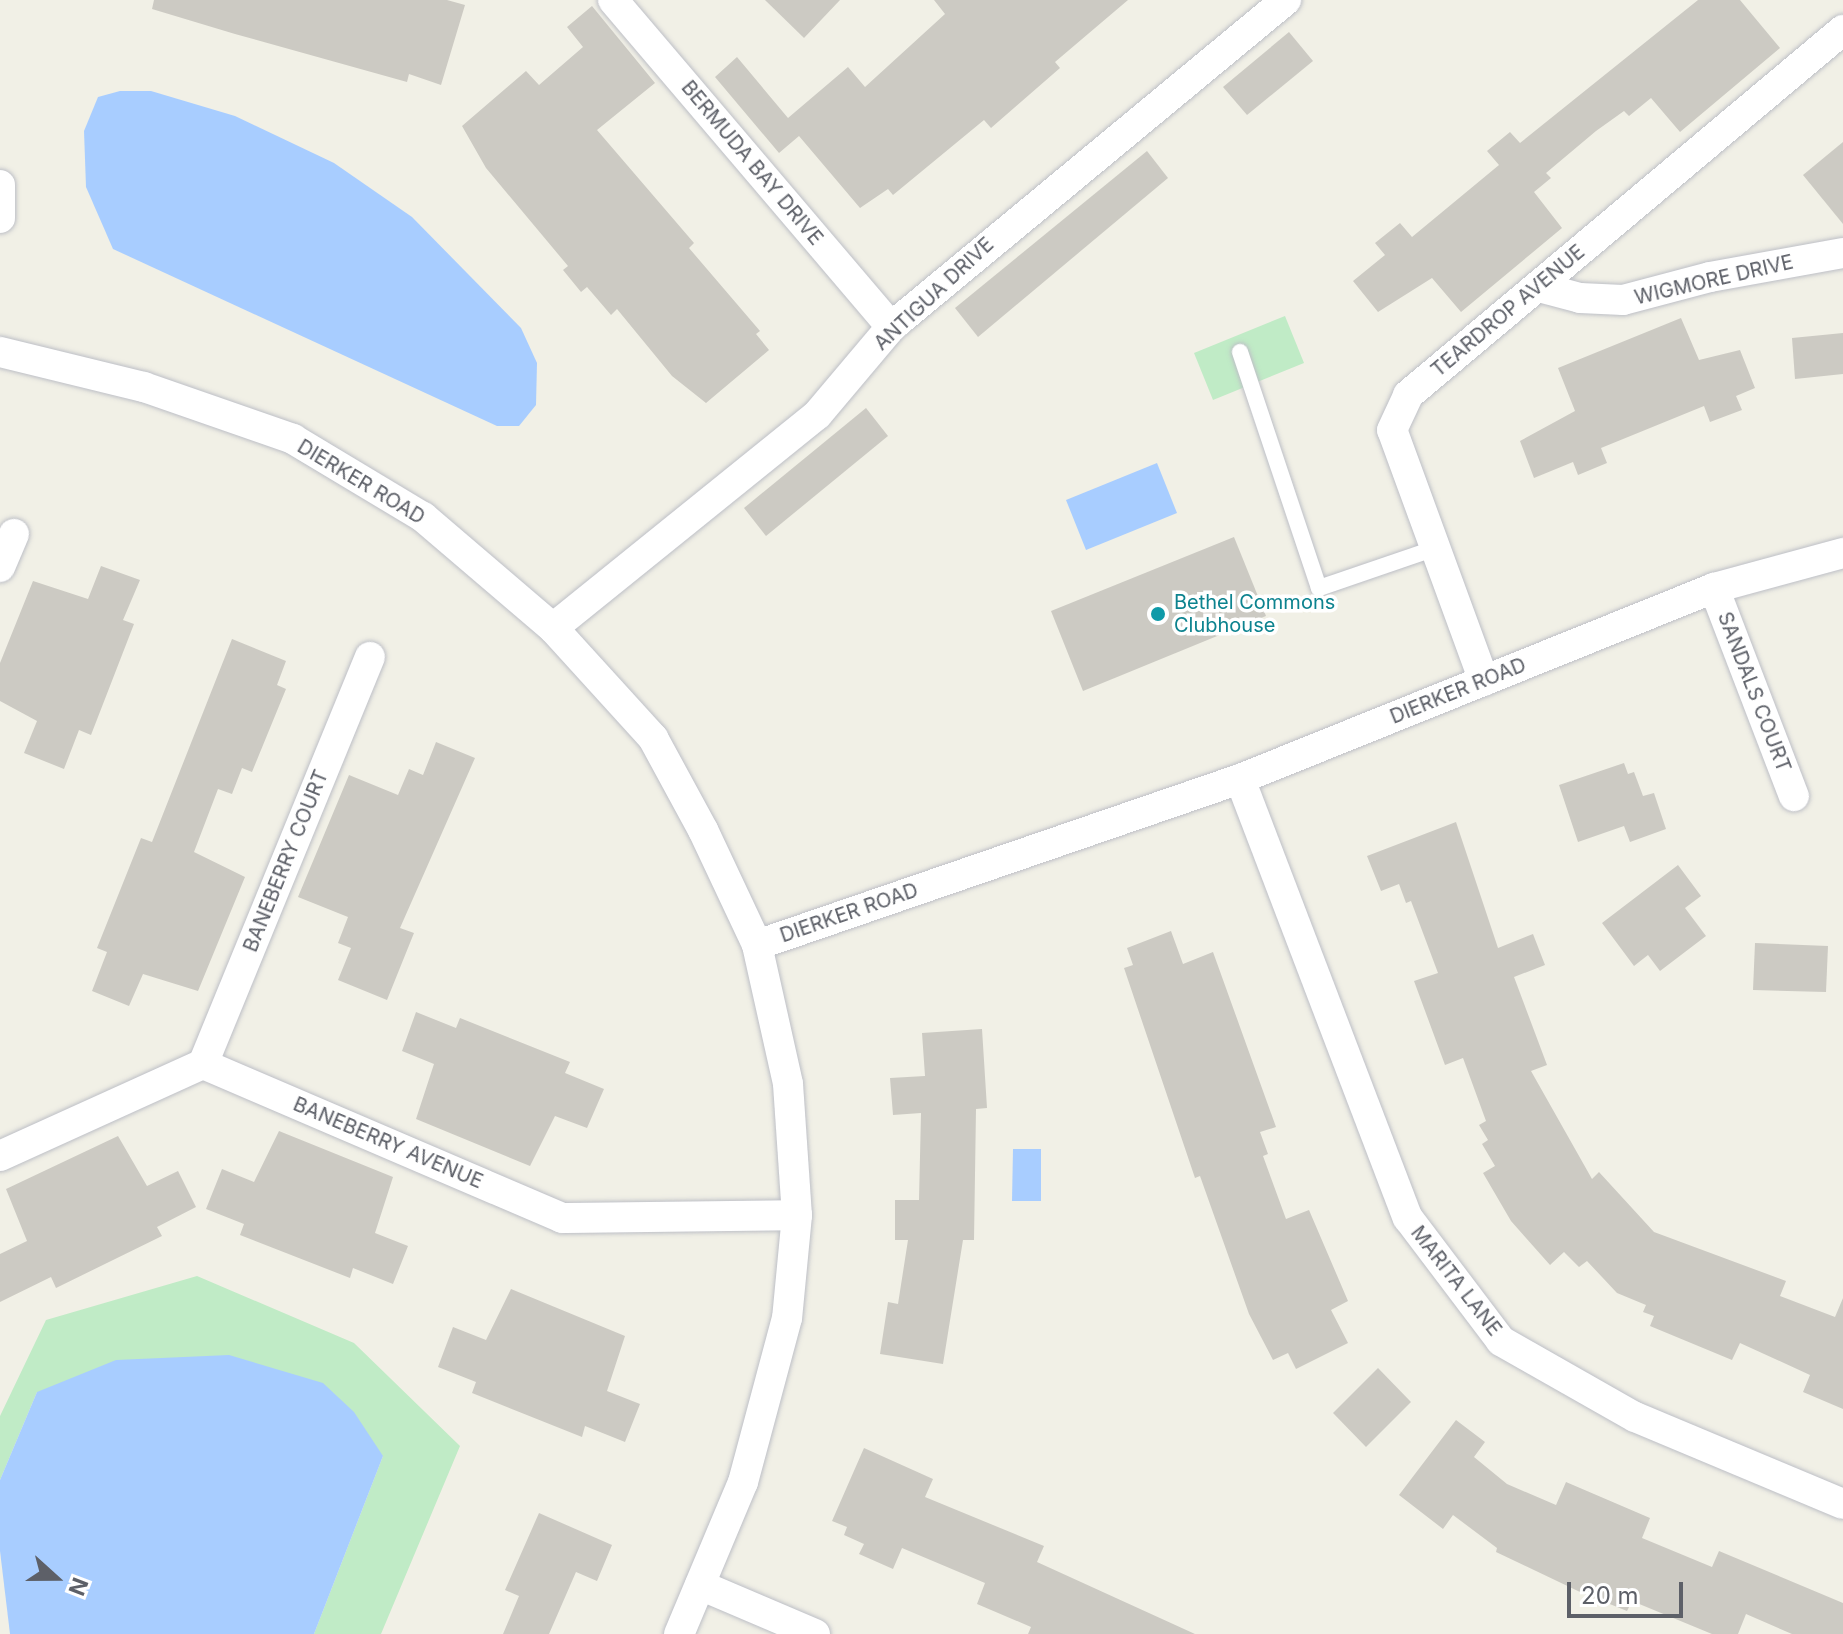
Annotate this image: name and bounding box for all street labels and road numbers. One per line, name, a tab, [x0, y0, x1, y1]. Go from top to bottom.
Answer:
street label: BERMUDA BAY DRIVE	[676, 76, 828, 250]
street label: ANTIGUA DRIVE	[869, 233, 999, 355]
street label: TEARDROP AVENUE	[1426, 240, 1590, 382]
street label: WIGMORE DRIVE	[1632, 250, 1796, 310]
street label: DIERKER ROAD	[293, 435, 429, 529]
street label: SANDALS COURT	[1712, 609, 1796, 775]
street label: DIERKER ROAD	[1387, 653, 1529, 729]
street label: BANEBERRY COURT	[239, 767, 333, 955]
street label: DIERKER ROAD	[777, 878, 921, 948]
street label: BANEBERRY AVENUE	[290, 1092, 486, 1194]
street label: MARITA LANE	[1406, 1221, 1506, 1341]

